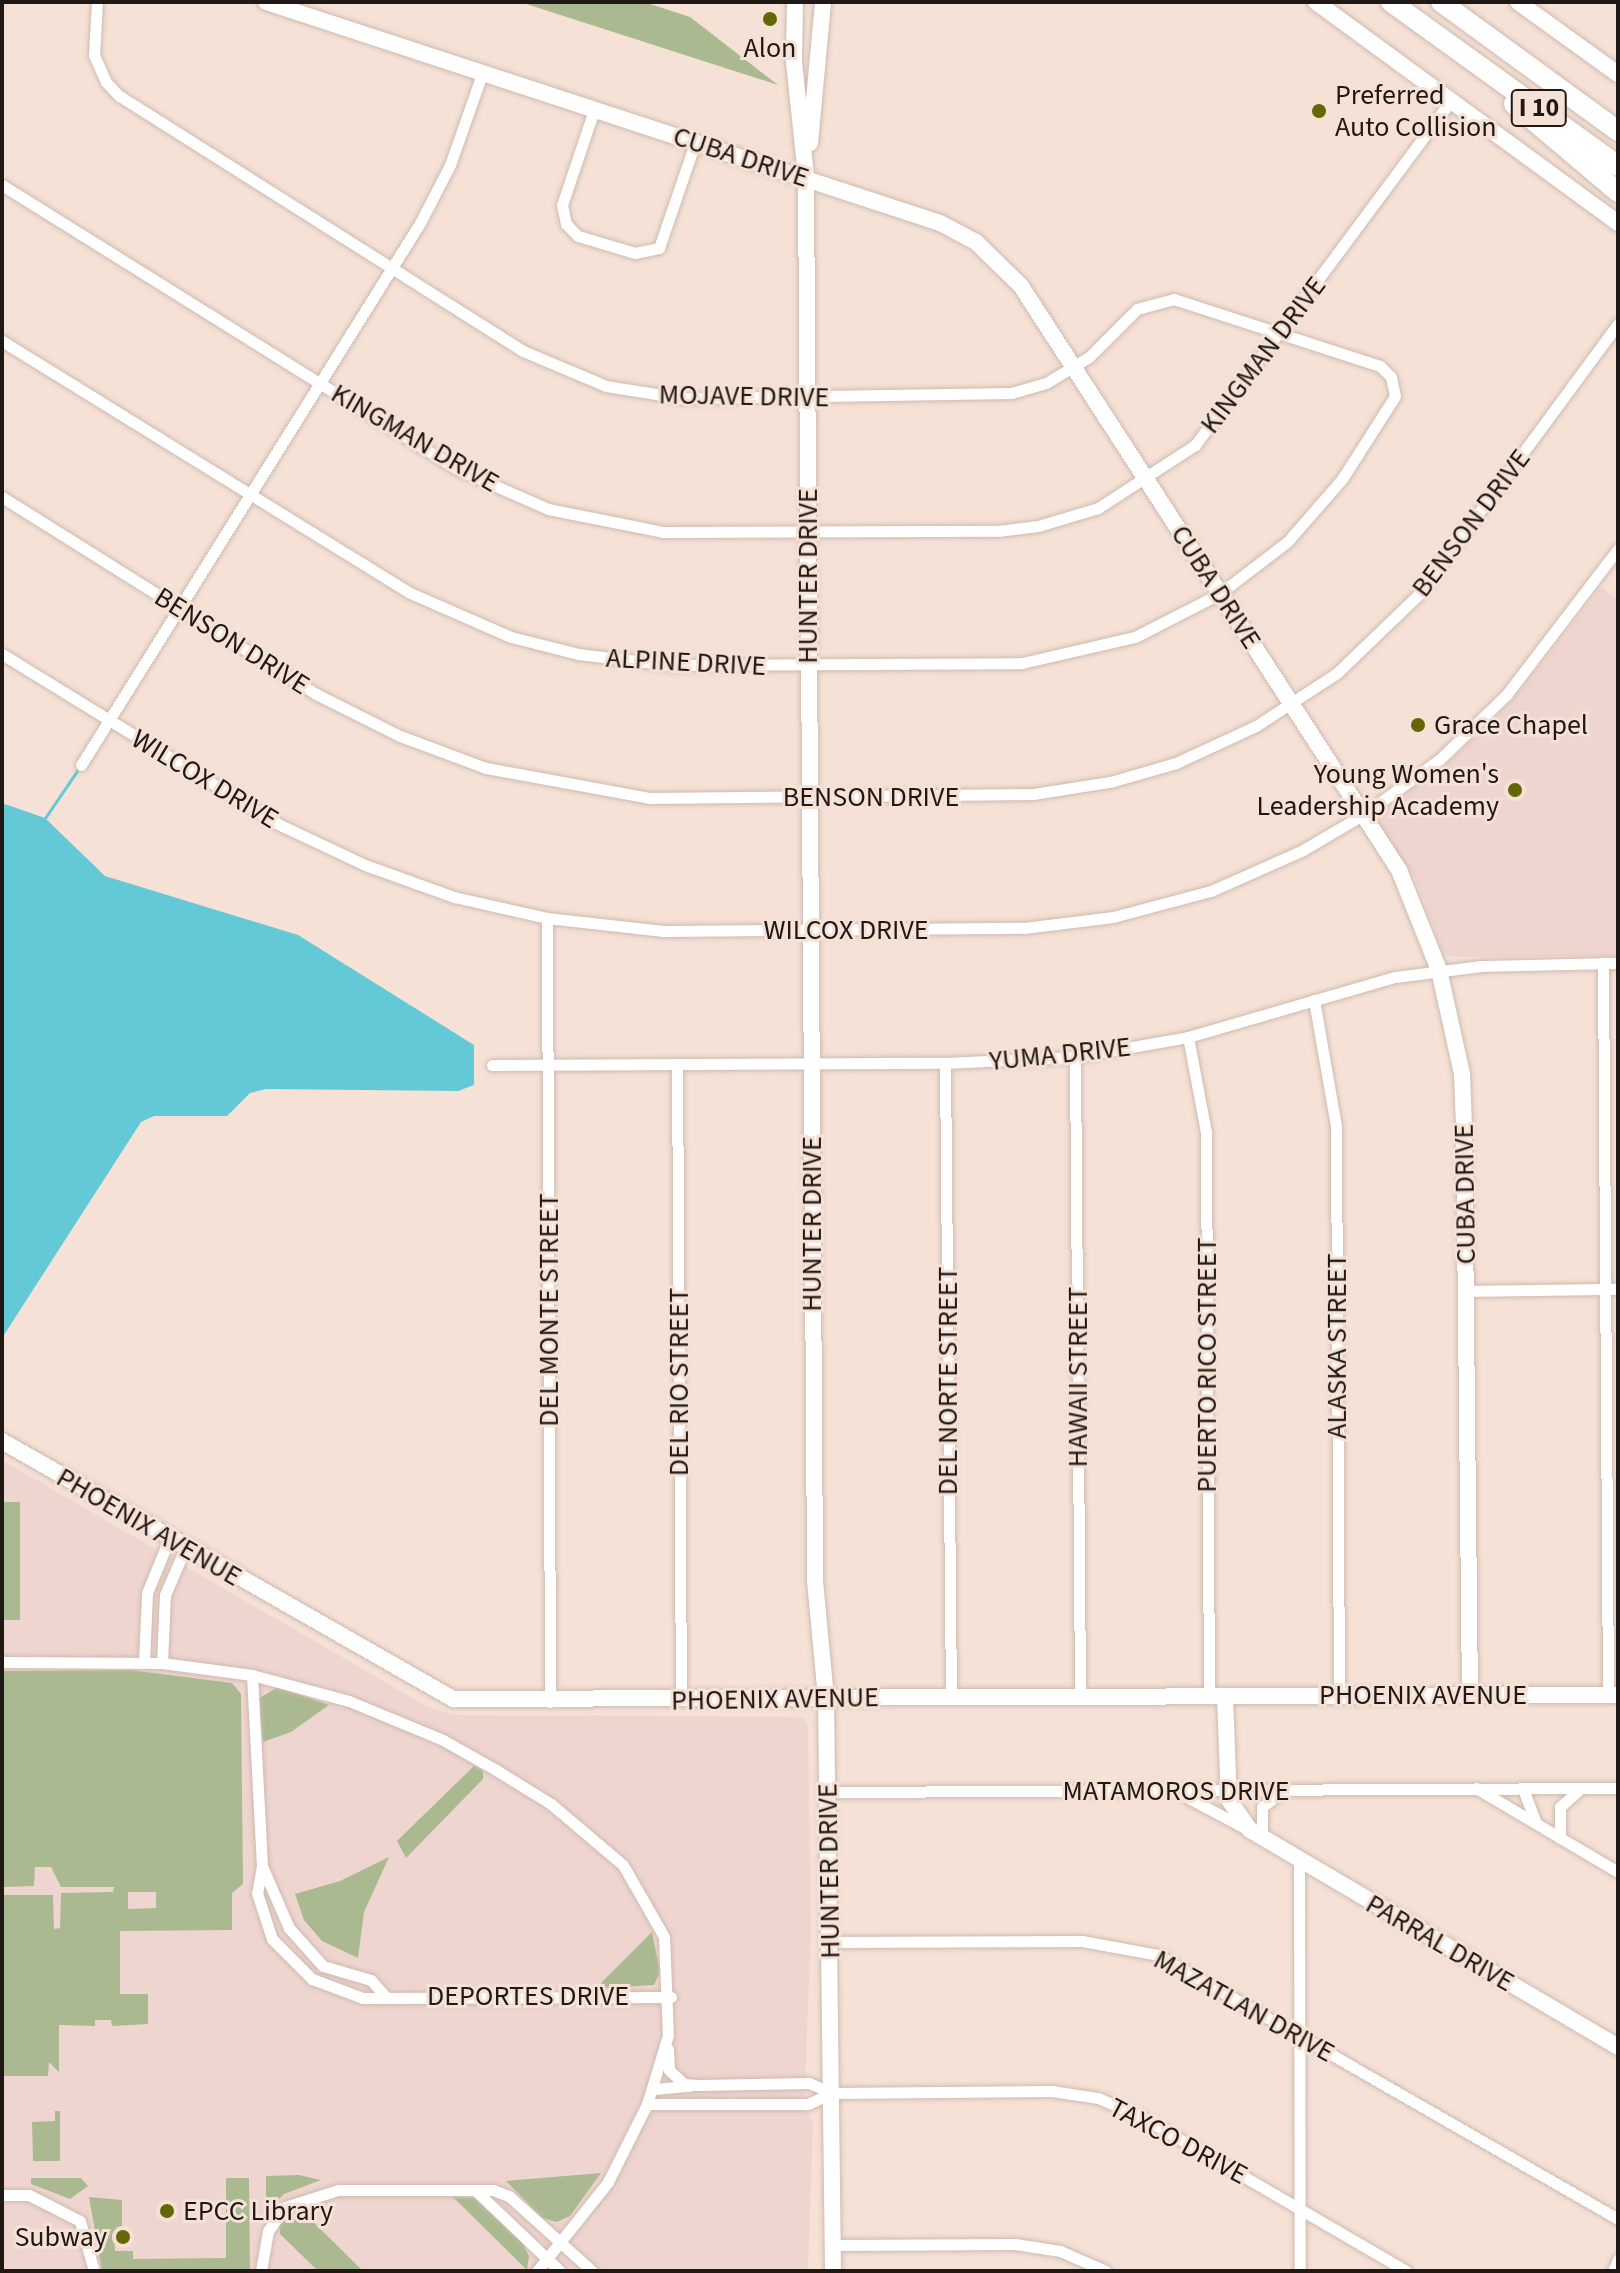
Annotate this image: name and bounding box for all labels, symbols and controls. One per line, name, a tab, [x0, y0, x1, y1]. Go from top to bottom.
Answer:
marker: Alon	[761, 10, 779, 28]
place label: Alon	[744, 31, 796, 65]
place label: Preferred Auto Collision	[1335, 78, 1497, 144]
road number: I 10	[1509, 86, 1569, 130]
marker: Preferred Auto Collision	[1310, 102, 1328, 120]
street label: CUBA DRIVE	[669, 119, 813, 195]
street label: KINGMAN DRIVE	[1193, 270, 1333, 440]
street label: KINGMAN DRIVE	[325, 376, 505, 500]
street label: MOJAVE DRIVE	[658, 378, 830, 414]
street label: BENSON DRIVE	[1405, 442, 1537, 604]
street label: HUNTER DRIVE	[791, 488, 825, 664]
street label: CUBA DRIVE	[1164, 519, 1268, 655]
street label: BENSON DRIVE	[148, 580, 316, 702]
street label: ALPINE DRIVE	[605, 641, 767, 683]
place label: Grace Chapel	[1434, 708, 1588, 742]
marker: Grace Chapel	[1409, 716, 1427, 734]
street label: WILCOX DRIVE	[126, 722, 284, 836]
place label: Young Women's Leadership Academy	[1257, 757, 1499, 823]
street label: BENSON DRIVE	[783, 780, 959, 814]
marker: Young Women's Leadership Academy	[1506, 781, 1524, 799]
street label: WILCOX DRIVE	[763, 913, 929, 947]
street label: YUMA DRIVE	[988, 1030, 1132, 1078]
street label: CUBA DRIVE	[1447, 1123, 1483, 1265]
street label: HUNTER DRIVE	[795, 1136, 829, 1312]
street label: DEL MONTE STREET	[532, 1193, 566, 1427]
street label: PUERTO RICO STREET	[1190, 1237, 1224, 1493]
street label: ALASKA STREET	[1320, 1253, 1354, 1439]
street label: DEL NORTE STREET	[931, 1267, 965, 1495]
street label: HAWAII STREET	[1061, 1287, 1095, 1467]
street label: DEL RIO STREET	[662, 1288, 696, 1476]
street label: PHOENIX AVENUE	[51, 1460, 247, 1594]
street label: PHOENIX AVENUE	[1319, 1678, 1527, 1712]
street label: PHOENIX AVENUE	[671, 1680, 879, 1718]
street label: MATAMOROS DRIVE	[1063, 1774, 1289, 1808]
street label: HUNTER DRIVE	[811, 1783, 847, 1959]
street label: PARRAL DRIVE	[1360, 1887, 1520, 1999]
street label: MAZATLAN DRIVE	[1148, 1943, 1340, 2069]
street label: DEPORTES DRIVE	[427, 1979, 629, 2013]
street label: TAXCO DRIVE	[1103, 2090, 1253, 2192]
place label: EPCC Library	[183, 2194, 333, 2228]
marker: EPCC Library	[158, 2202, 176, 2220]
place label: Subway	[14, 2220, 107, 2254]
marker: Subway	[114, 2228, 132, 2246]

